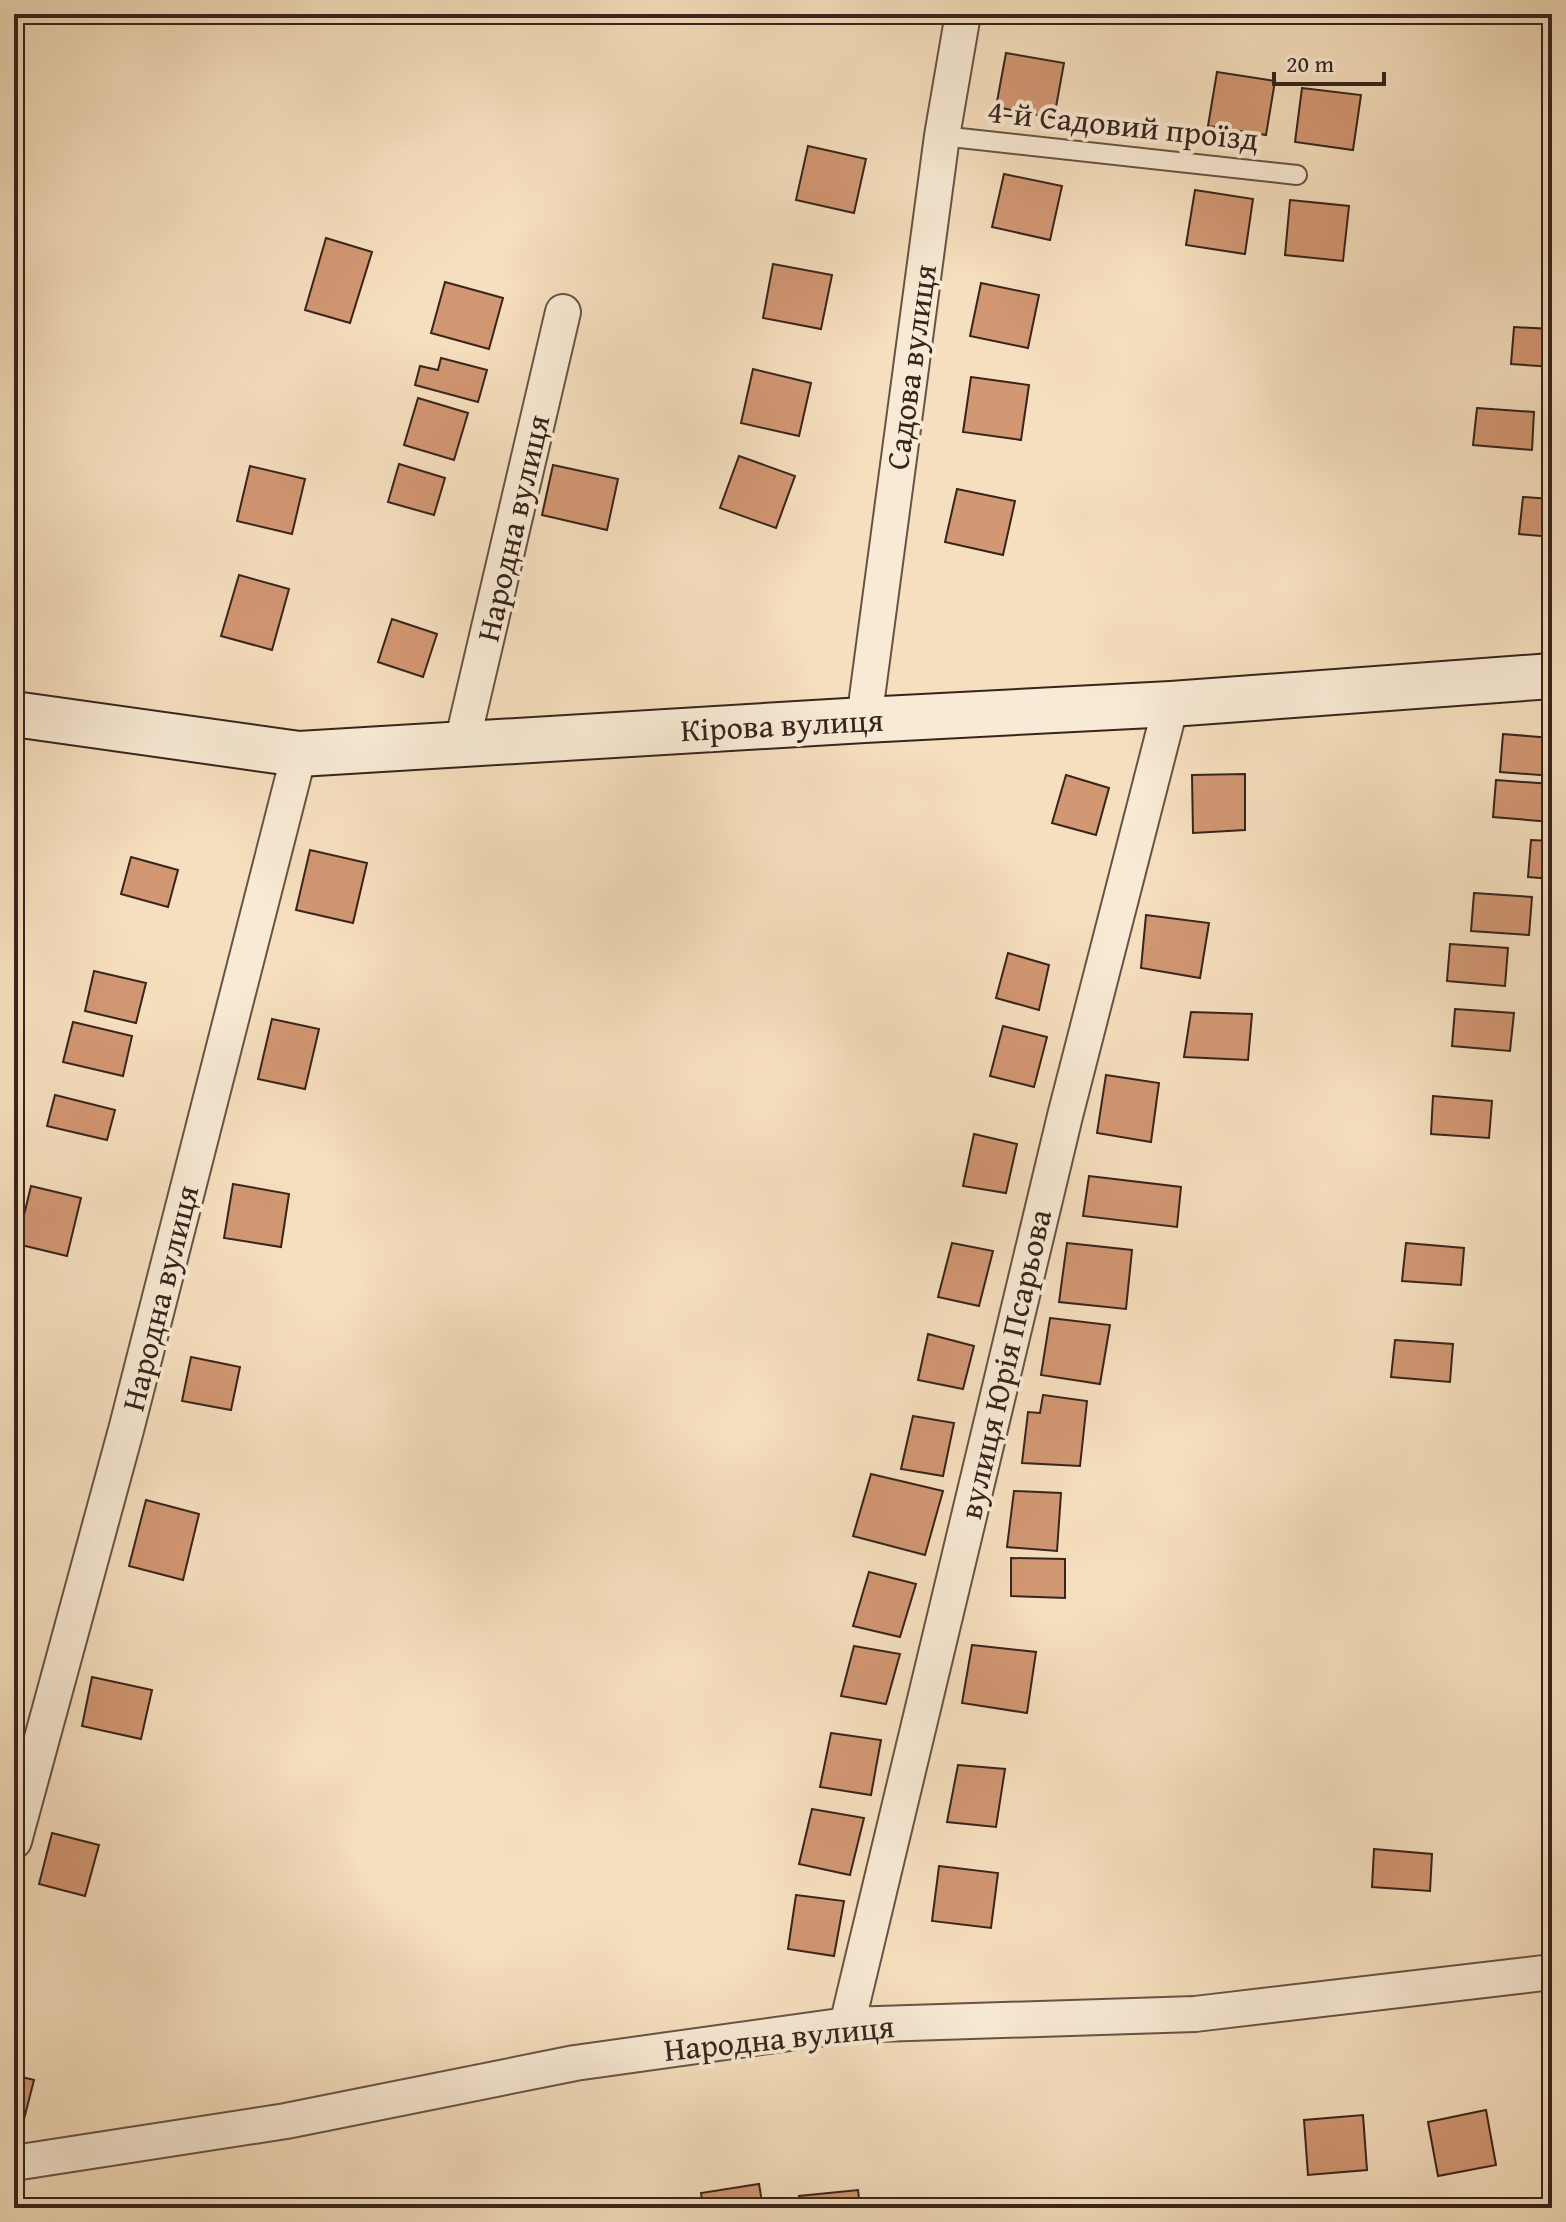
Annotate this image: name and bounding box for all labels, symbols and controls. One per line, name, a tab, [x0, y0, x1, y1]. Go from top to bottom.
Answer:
scale bar	[1274, 36, 1384, 86]
text: 20 m	[1286, 46, 1334, 81]
street label: 4-й Садовий проїзд	[985, 87, 1261, 162]
street label: Садова вулиця	[873, 261, 948, 473]
street label: Народна вулиця	[464, 410, 561, 646]
street label: Кірова вулиця	[679, 696, 885, 753]
street label: Народна вулиця	[109, 1180, 210, 1416]
street label: вулиця Юрія Псарьова	[946, 1204, 1063, 1523]
street label: Народна вулиця	[661, 2002, 896, 2073]

